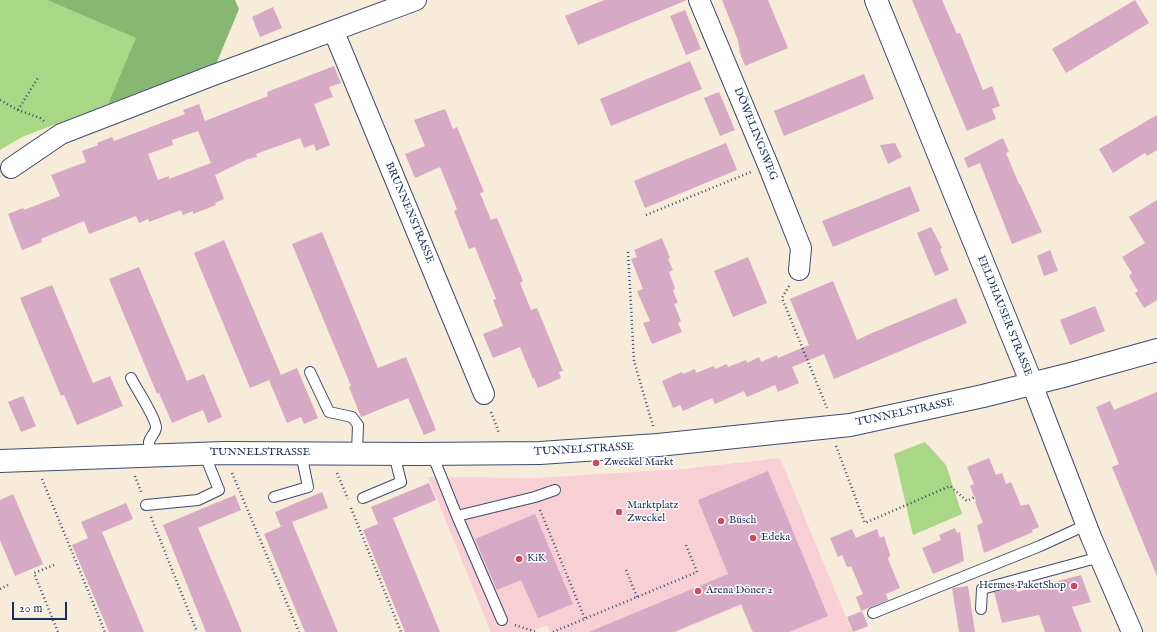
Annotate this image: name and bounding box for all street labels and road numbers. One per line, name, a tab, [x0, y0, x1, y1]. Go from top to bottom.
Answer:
street label: DÖWELINGSWEG	[730, 86, 780, 182]
street label: BRUNNENSTRASSE	[382, 160, 436, 266]
street label: FELDHAUSER STRASSE	[974, 254, 1034, 378]
street label: TUNNELSTRASSE	[855, 396, 955, 430]
street label: TUNNELSTRASSE	[534, 441, 634, 459]
street label: TUNNELSTRASSE	[210, 446, 310, 460]

